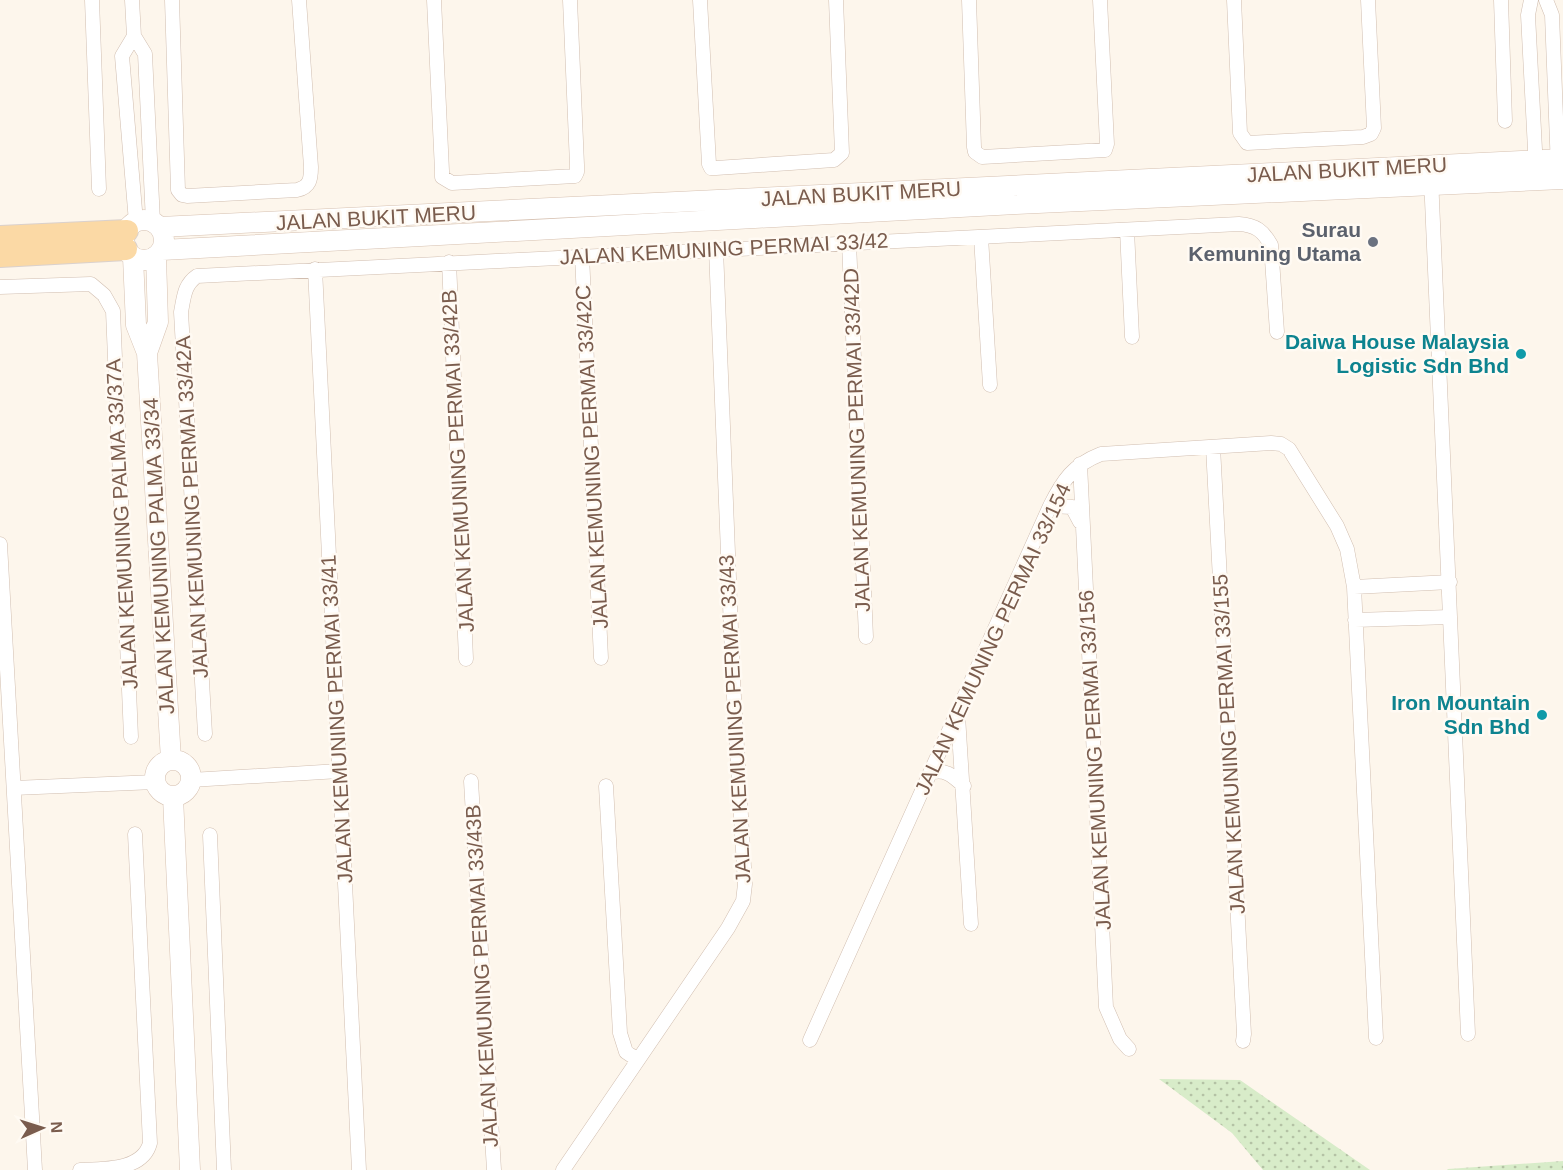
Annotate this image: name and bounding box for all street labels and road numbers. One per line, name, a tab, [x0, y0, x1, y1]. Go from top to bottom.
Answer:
street label: JALAN BUKIT MERU	[1246, 153, 1448, 186]
street label: JALAN BUKIT MERU	[760, 177, 962, 210]
street label: JALAN BUKIT MERU	[275, 201, 477, 234]
street label: JALAN KEMUNING PERMAI 33/42	[559, 228, 889, 269]
street label: JALAN KEMUNING PERMAI 33/42D	[839, 268, 874, 612]
street label: JALAN KEMUNING PERMAI 33/42C	[571, 285, 612, 630]
street label: JALAN KEMUNING PERMAI 33/42B	[437, 289, 478, 633]
street label: JALAN KEMUNING PERMAI 33/42A	[171, 335, 212, 679]
street label: JALAN KEMUNING PALMA 33/37A	[101, 358, 142, 690]
street label: JALAN KEMUNING PALMA 33/34	[139, 397, 178, 715]
street label: JALAN KEMUNING PERMAI 33/154	[910, 479, 1075, 798]
street label: JALAN KEMUNING PERMAI 33/41	[316, 554, 357, 884]
street label: JALAN KEMUNING PERMAI 33/43	[714, 554, 755, 884]
street label: JALAN KEMUNING PERMAI 33/155	[1208, 573, 1249, 915]
street label: JALAN KEMUNING PERMAI 33/156	[1074, 589, 1115, 931]
street label: JALAN KEMUNING PERMAI 33/43B	[461, 804, 502, 1148]

